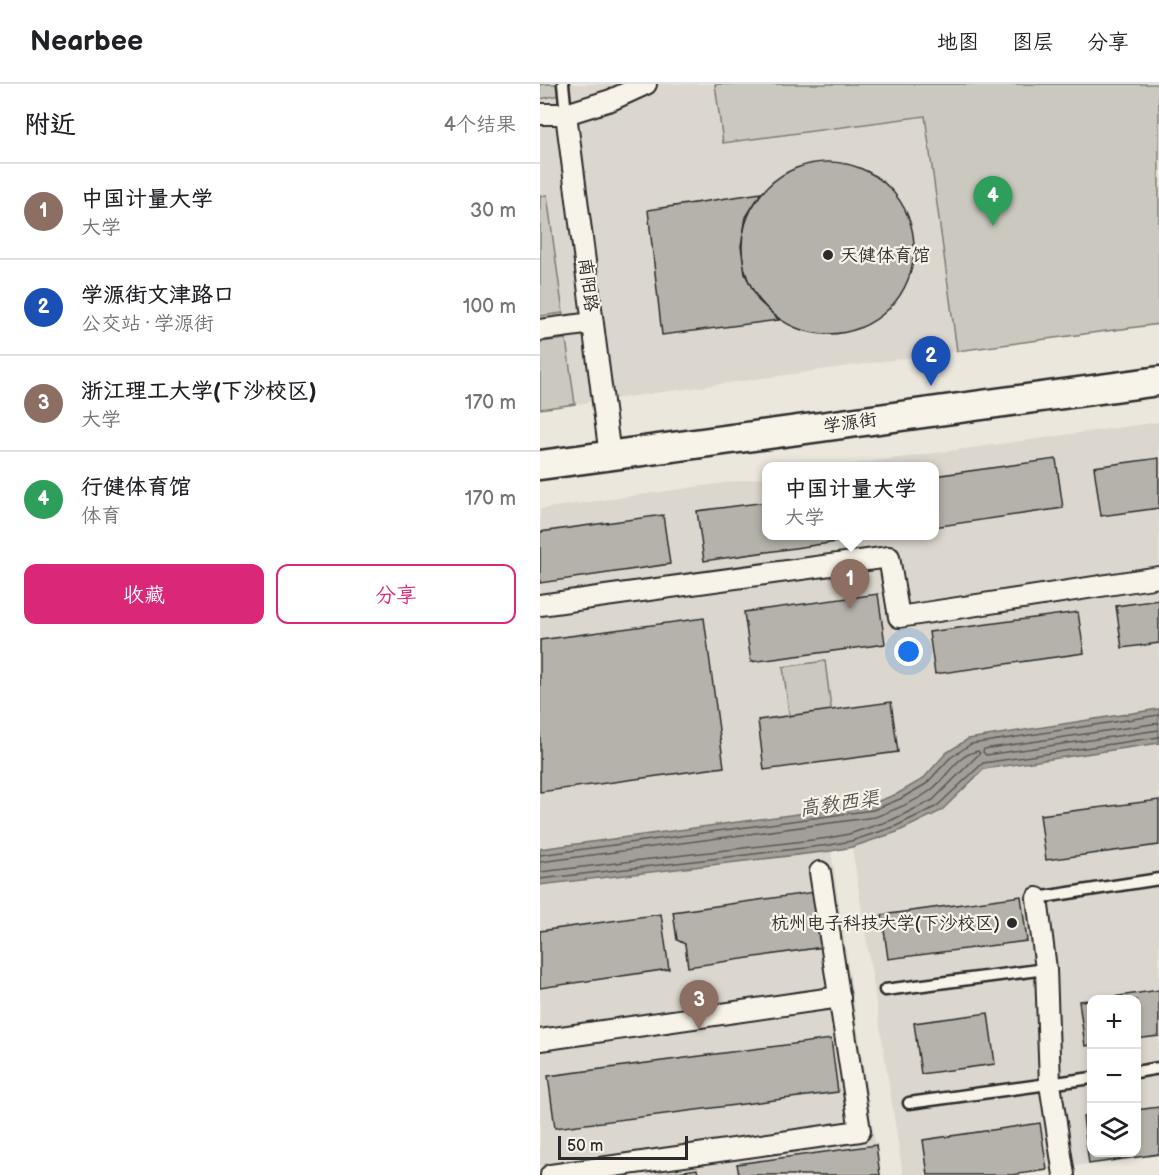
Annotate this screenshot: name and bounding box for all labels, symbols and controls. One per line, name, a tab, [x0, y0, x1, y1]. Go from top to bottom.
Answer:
text: Nearbee	[30, 25, 143, 58]
text: 地图	[937, 30, 979, 55]
text: 图层	[1012, 30, 1054, 55]
text: 分享	[1087, 30, 1129, 55]
text: 附近	[24, 110, 76, 141]
text: 4个结果	[444, 113, 516, 137]
pin: 4	[974, 176, 1012, 226]
text: 中国计量大学	[81, 186, 213, 213]
text: 1	[39, 199, 48, 223]
text: 30 m	[470, 199, 516, 223]
text: 大学	[81, 216, 121, 240]
place label: 天健体育馆	[840, 245, 930, 266]
marker: 天健体育馆	[821, 248, 835, 262]
street label: 南阳路	[574, 257, 602, 313]
text: 学源街文津路口	[81, 282, 235, 309]
text: 2	[38, 295, 49, 319]
text: 100 m	[463, 295, 516, 319]
text: 公交站 · 学源街	[81, 312, 214, 336]
pin: 2	[912, 336, 950, 386]
text: 浙江理工大学(下沙校区)	[81, 378, 317, 405]
text: 3	[38, 391, 49, 415]
text: 170 m	[465, 391, 516, 415]
text: 大学	[81, 408, 121, 432]
street label: 学源街	[822, 409, 878, 437]
popup	[762, 462, 939, 540]
text: 行健体育馆	[81, 474, 191, 501]
text: 中国计量大学	[784, 476, 917, 503]
text: 4	[38, 487, 49, 511]
text: 170 m	[465, 487, 516, 511]
text: 体育	[81, 504, 121, 528]
text: 大学	[784, 506, 824, 530]
pin: 1	[830, 560, 870, 609]
button: 收藏	[24, 564, 264, 624]
button: 分享	[276, 564, 516, 624]
your location	[894, 637, 923, 666]
water label: 高教西渠	[798, 786, 882, 821]
place label: 杭州电子科技大学(下沙校区)	[771, 913, 1000, 934]
marker: 杭州电子科技大学(下沙校区)	[1005, 916, 1019, 930]
pin: 3	[680, 980, 718, 1030]
map controls	[1087, 995, 1141, 1157]
button: +	[1087, 995, 1141, 1049]
button: −	[1087, 1049, 1141, 1103]
button: layers	[1087, 1103, 1141, 1157]
scale bar	[558, 1133, 688, 1160]
text: 50 m	[567, 1137, 603, 1156]

